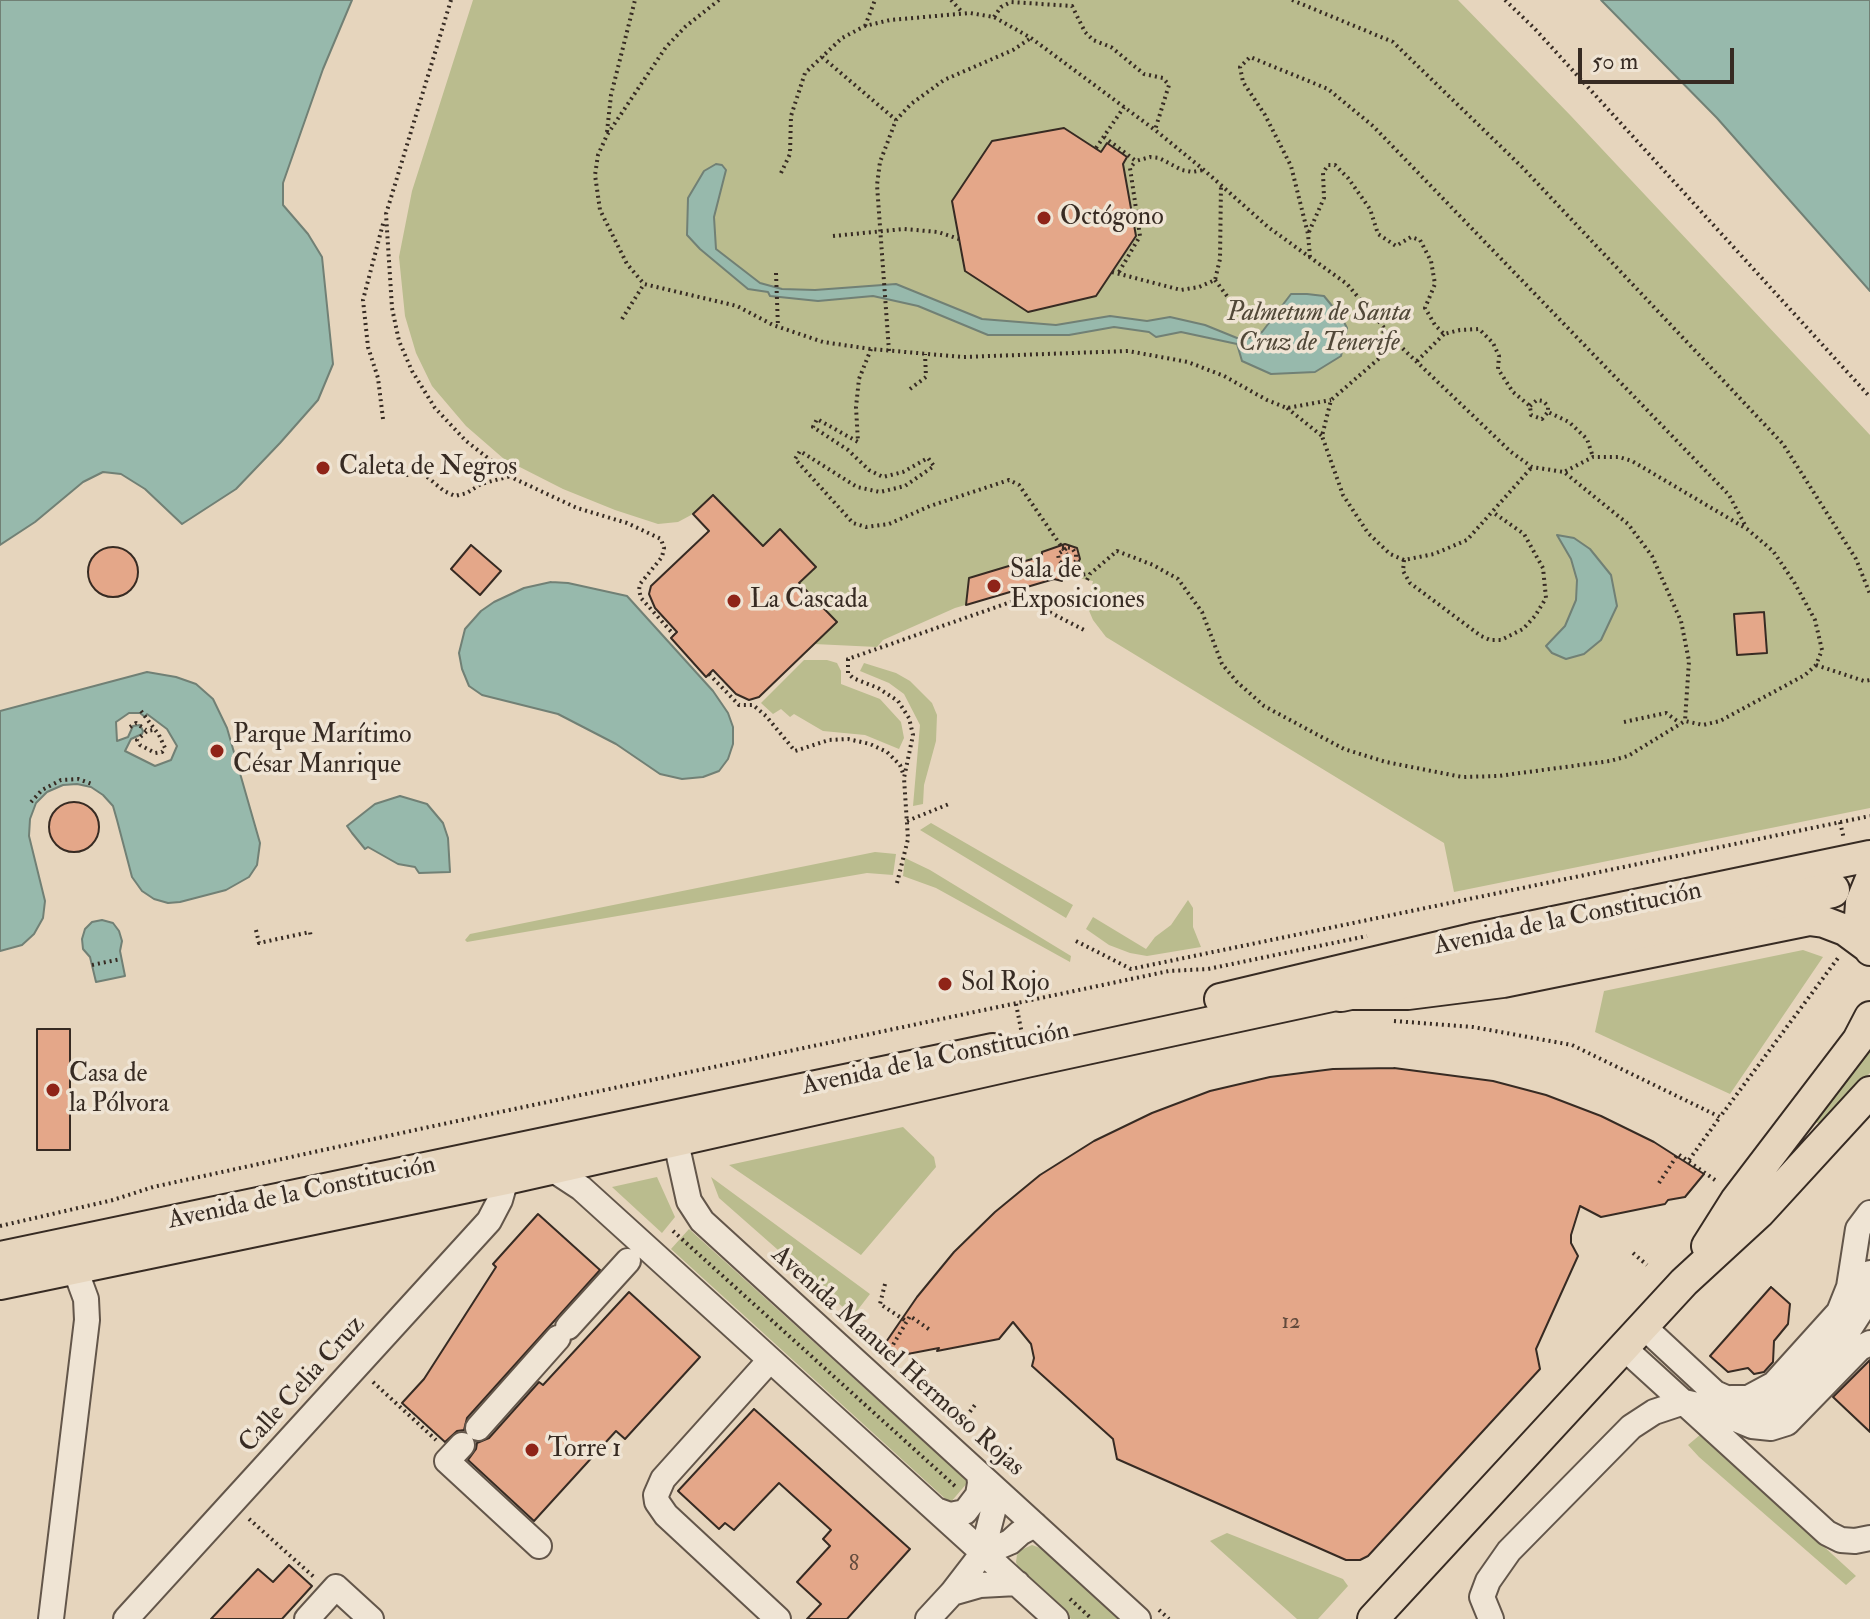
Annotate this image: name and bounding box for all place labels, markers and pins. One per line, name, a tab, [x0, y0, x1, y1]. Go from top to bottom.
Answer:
place label: Octógono	[1060, 202, 1164, 234]
marker: Octógono	[1035, 209, 1053, 227]
place label: Caleta de Negros	[339, 452, 517, 484]
marker: Caleta de Negros	[314, 459, 332, 477]
place label: Sala de Exposiciones	[1010, 555, 1145, 616]
marker: Sala de Exposiciones	[985, 577, 1003, 595]
place label: La Cascada	[750, 585, 868, 617]
marker: La Cascada	[725, 592, 743, 610]
place label: Parque Marítimo César Manrique	[233, 720, 411, 782]
marker: Parque Marítimo César Manrique	[208, 742, 226, 760]
place label: Sol Rojo	[961, 968, 1049, 1000]
marker: Sol Rojo	[936, 975, 954, 993]
place label: Casa de la Pólvora	[69, 1059, 169, 1120]
marker: Casa de la Pólvora	[44, 1081, 62, 1099]
place label: Torre 1	[548, 1434, 621, 1466]
marker: Torre 1	[523, 1441, 541, 1459]

